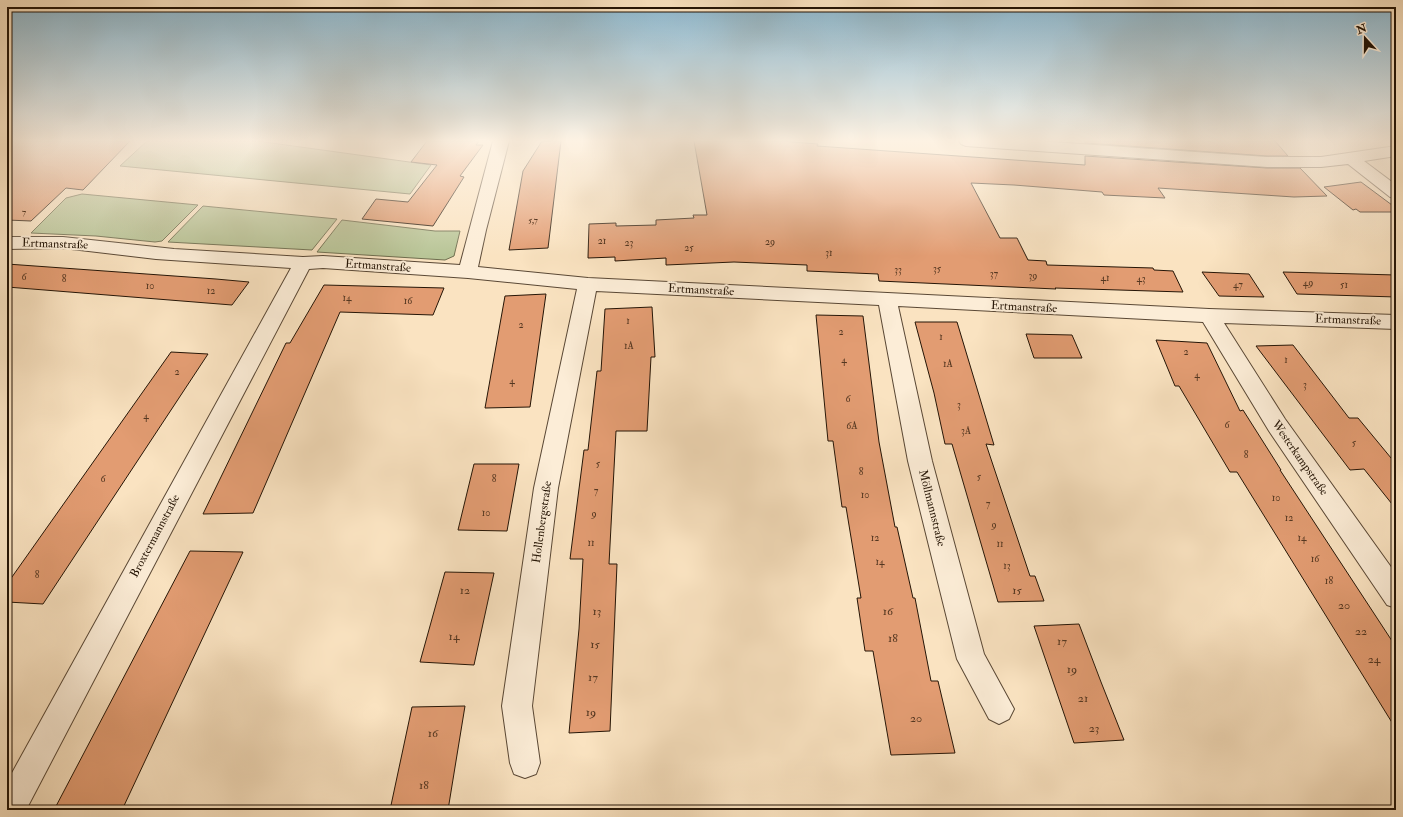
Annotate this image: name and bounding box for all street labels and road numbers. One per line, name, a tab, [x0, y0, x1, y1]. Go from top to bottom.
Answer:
street label: Ertmanstraße	[22, 235, 88, 253]
street label: Ertmanstraße	[344, 256, 412, 276]
street label: Ertmanstraße	[667, 281, 735, 299]
street label: Ertmanstraße	[990, 298, 1058, 316]
street label: Ertmanstraße	[1315, 311, 1381, 329]
street label: Westerkampstraße	[1268, 417, 1331, 499]
street label: Möllmannstraße	[915, 468, 949, 548]
street label: Hollenbergstraße	[529, 480, 555, 564]
street label: Broxtermannstraße	[127, 492, 183, 580]

